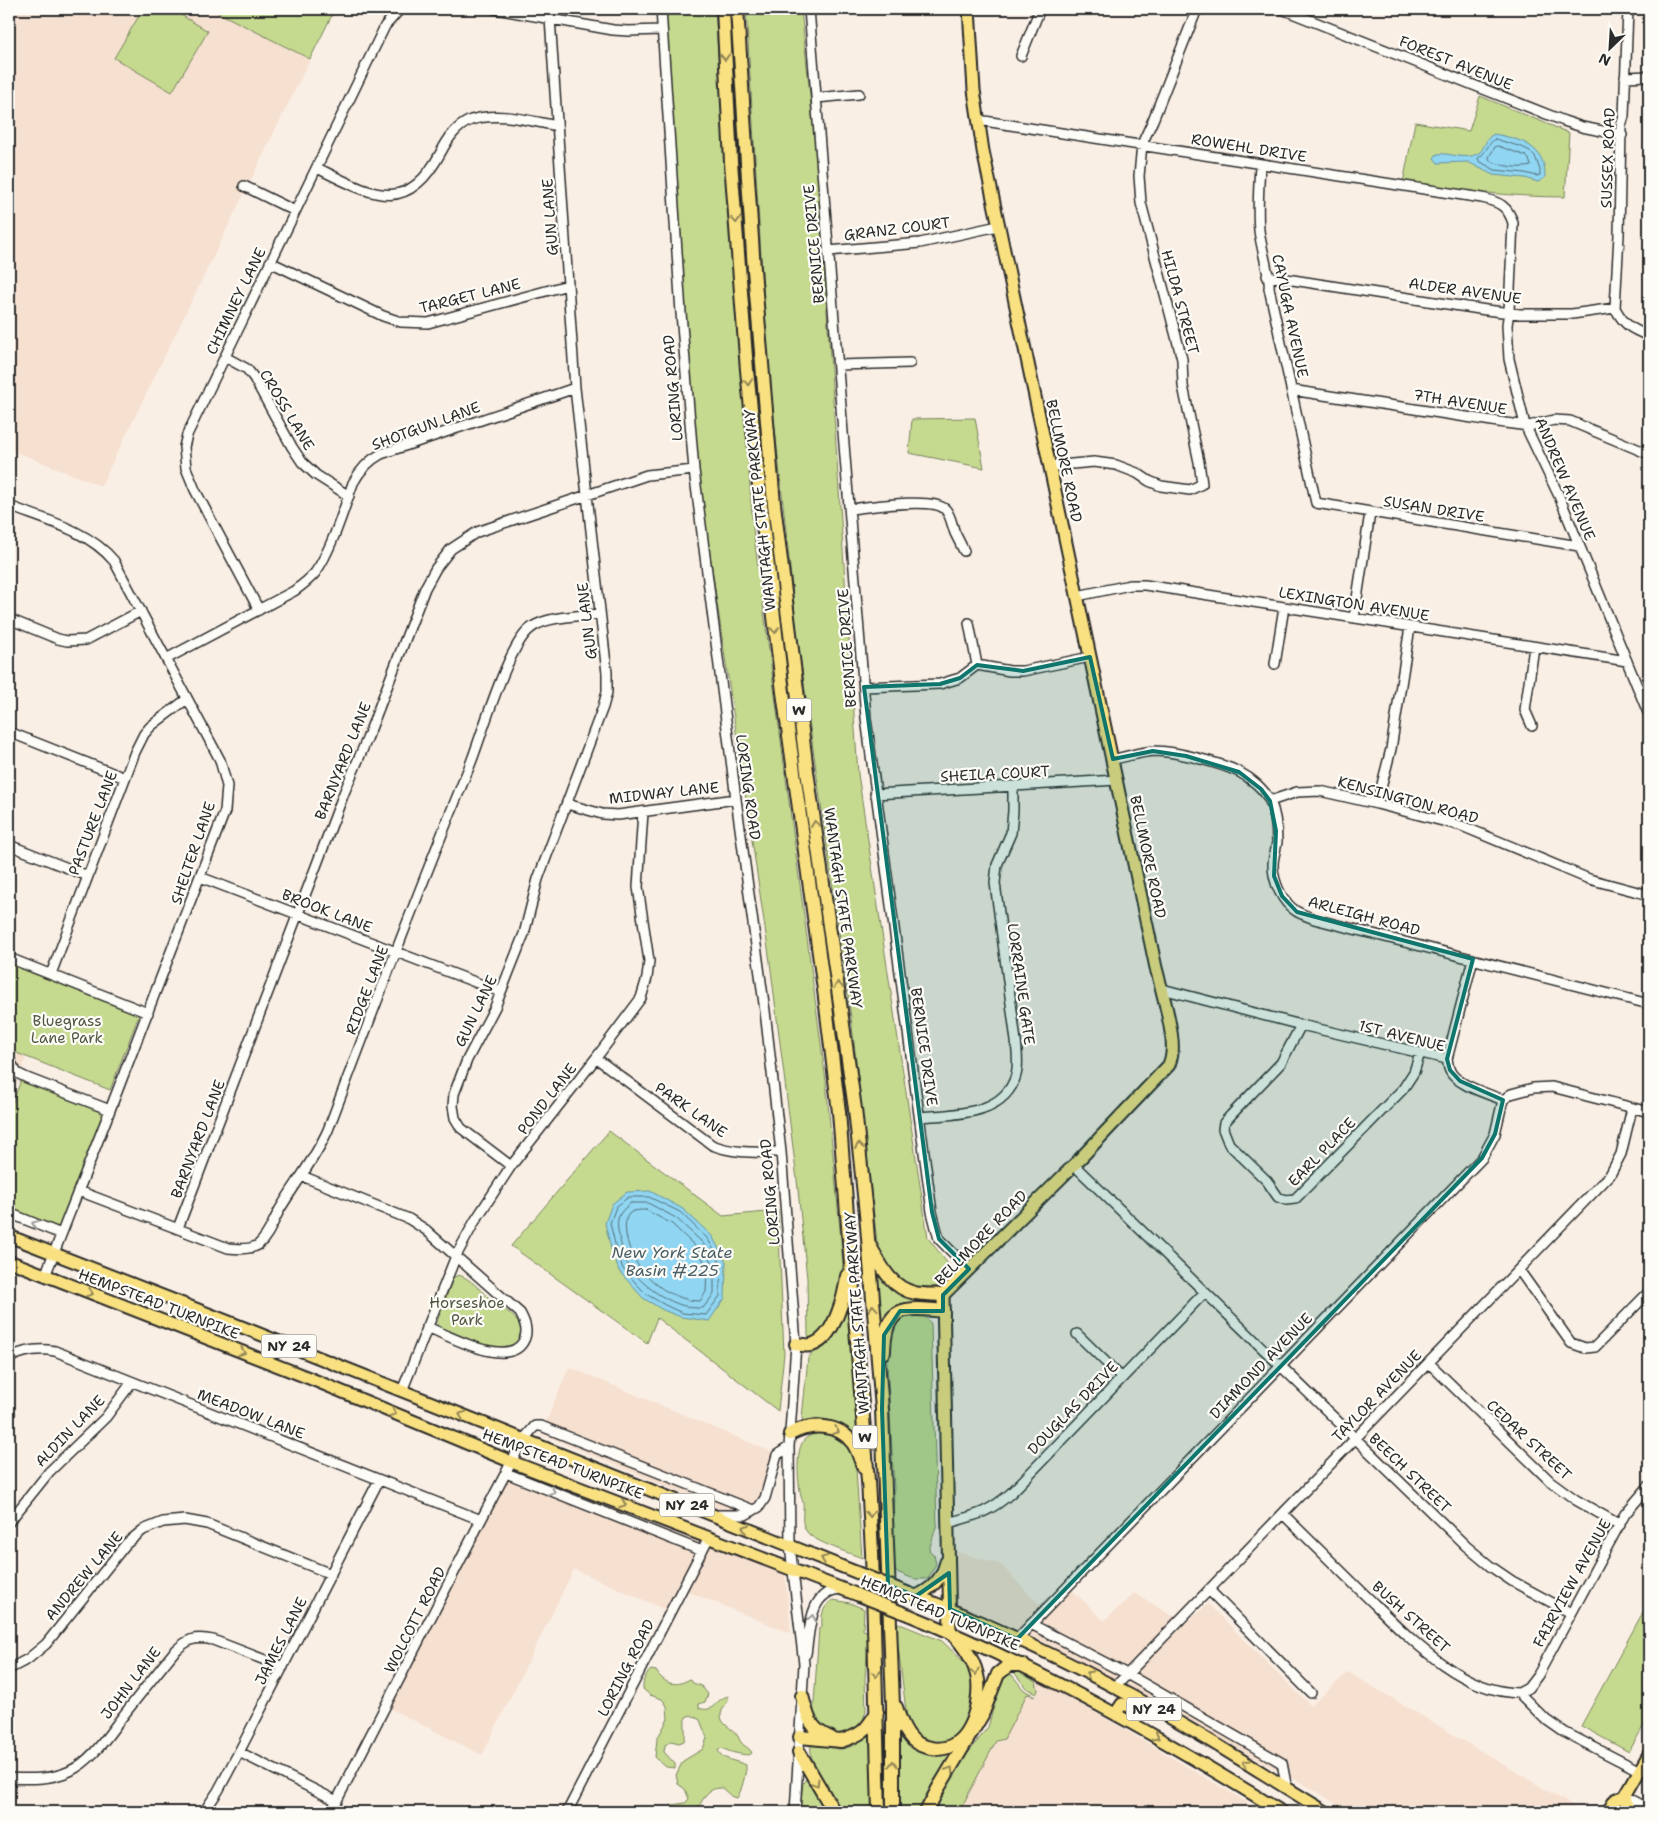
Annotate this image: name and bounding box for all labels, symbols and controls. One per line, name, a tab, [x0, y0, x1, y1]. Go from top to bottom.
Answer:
north arrow	[1586, 22, 1636, 72]
street label: FOREST AVENUE	[1396, 31, 1516, 95]
text: N	[1596, 49, 1613, 70]
one-way arrow	[720, 54, 731, 62]
street label: SUSSEX ROAD	[1596, 107, 1620, 209]
street label: ROWEHL DRIVE	[1190, 129, 1308, 167]
street label: GUN LANE	[537, 178, 563, 256]
street label: BERNICE DRIVE	[799, 184, 829, 304]
street label: GRANZ COURT	[843, 213, 951, 245]
one-way arrow	[730, 216, 741, 224]
street label: CHIMNEY LANE	[201, 244, 271, 358]
street label: HILDA STREET	[1156, 248, 1204, 356]
street label: CAYUGA AVENUE	[1267, 252, 1313, 380]
street label: ALDER AVENUE	[1407, 273, 1523, 309]
street label: TARGET LANE	[417, 274, 523, 318]
street label: LORING ROAD	[658, 334, 688, 442]
street label: CROSS LANE	[255, 366, 319, 454]
one-way arrow	[743, 378, 754, 386]
street label: 7TH AVENUE	[1412, 385, 1508, 419]
street label: SHOTGUN LANE	[369, 397, 483, 455]
street label: BELLMORE ROAD	[1041, 398, 1087, 524]
street label: WANTAGH STATE PARKWAY	[739, 408, 781, 612]
street label: ANDREW AVENUE	[1530, 414, 1600, 544]
street label: SUSAN DRIVE	[1382, 491, 1486, 527]
street label: GUN LANE	[572, 581, 602, 661]
street label: LEXINGTON AVENUE	[1277, 582, 1431, 626]
street label: BERNICE DRIVE	[833, 588, 861, 708]
one-way arrow	[769, 626, 780, 634]
road number: W	[786, 698, 812, 722]
street label: BARNYARD LANE	[310, 699, 376, 823]
street label: LORING ROAD	[731, 733, 765, 841]
street label: SHEILA COURT	[940, 761, 1050, 787]
street label: PASTURE LANE	[64, 768, 122, 878]
street label: KENSINGTON ROAD	[1335, 772, 1481, 828]
street label: MIDWAY LANE	[608, 777, 720, 809]
street label: BELLMORE ROAD	[1125, 794, 1171, 920]
street label: SHELTER LANE	[166, 799, 220, 907]
street label: WANTAGH STATE PARKWAY	[819, 806, 867, 1010]
one-way arrow	[810, 820, 821, 828]
street label: BROOK LANE	[279, 885, 375, 937]
street label: ARLEIGH ROAD	[1306, 891, 1422, 941]
street label: LORRAINE GATE	[1003, 922, 1039, 1046]
street label: RIDGE LANE	[341, 943, 393, 1037]
street label: GUN LANE	[450, 972, 502, 1050]
one-way arrow	[833, 981, 844, 989]
street label: BERNICE DRIVE	[906, 986, 942, 1108]
park label: Bluegrass Lane Park	[31, 1011, 103, 1048]
street label: 1ST AVENUE	[1356, 1016, 1448, 1056]
street label: POND LANE	[513, 1059, 581, 1139]
street label: BARNYARD LANE	[166, 1077, 230, 1201]
street label: PARK LANE	[651, 1078, 731, 1142]
street label: EARL PLACE	[1284, 1113, 1360, 1191]
street label: LORING ROAD	[755, 1138, 785, 1246]
one-way arrow	[854, 1142, 865, 1150]
street label: BELLMORE ROAD	[930, 1186, 1032, 1290]
street label: WANTAGH STATE PARKWAY	[840, 1211, 874, 1415]
one-way arrow	[31, 1220, 40, 1230]
water label: New York State Basin #225	[611, 1242, 733, 1281]
street label: HEMPSTEAD TURNPIKE	[76, 1264, 242, 1344]
one-way arrow	[86, 1287, 94, 1297]
park label: Horseshoe Park	[429, 1293, 505, 1330]
one-way arrow	[868, 1304, 879, 1312]
street label: DIAMOND AVENUE	[1205, 1309, 1317, 1423]
road number: NY 24	[262, 1334, 316, 1358]
one-way arrow	[237, 1346, 246, 1356]
street label: TAYLOR AVENUE	[1328, 1346, 1426, 1446]
street label: DOUGLAS DRIVE	[1023, 1357, 1123, 1459]
street label: MEADOW LANE	[194, 1384, 308, 1444]
street label: ALDIN LANE	[31, 1391, 109, 1471]
street label: CEDAR STREET	[1482, 1395, 1576, 1485]
one-way arrow	[388, 1406, 397, 1417]
one-way arrow	[458, 1411, 467, 1422]
street label: HEMPSTEAD TURNPIKE	[480, 1424, 646, 1504]
one-way arrow	[831, 1425, 840, 1436]
road number: W	[852, 1425, 878, 1448]
street label: BEECH STREET	[1365, 1429, 1455, 1517]
one-way arrow	[547, 1485, 555, 1495]
road number: NY 24	[660, 1494, 714, 1516]
one-way arrow	[618, 1498, 627, 1508]
one-way arrow	[865, 1510, 876, 1518]
street label: FAIRVIEW AVENUE	[1528, 1515, 1616, 1651]
one-way arrow	[741, 1524, 750, 1534]
street label: ANDREW LANE	[41, 1527, 127, 1625]
one-way arrow	[820, 1555, 829, 1566]
street label: WOLCOTT ROAD	[380, 1563, 450, 1677]
street label: HEMPSTEAD TURNPIKE	[857, 1570, 1023, 1656]
street label: BUSH STREET	[1368, 1577, 1454, 1657]
street label: JAMES LANE	[250, 1594, 312, 1688]
one-way arrow	[807, 1613, 817, 1622]
street label: LORING ROAD	[593, 1616, 659, 1720]
street label: JOHN LANE	[96, 1643, 166, 1723]
one-way arrow	[970, 1667, 980, 1675]
one-way arrow	[870, 1670, 881, 1678]
one-way arrow	[1085, 1670, 1094, 1680]
road number: NY 24	[1126, 1698, 1182, 1720]
one-way arrow	[1151, 1730, 1160, 1740]
one-way arrow	[888, 1759, 898, 1767]
one-way arrow	[1242, 1759, 1251, 1769]
one-way arrow	[944, 1766, 953, 1775]
one-way arrow	[809, 1777, 819, 1786]

